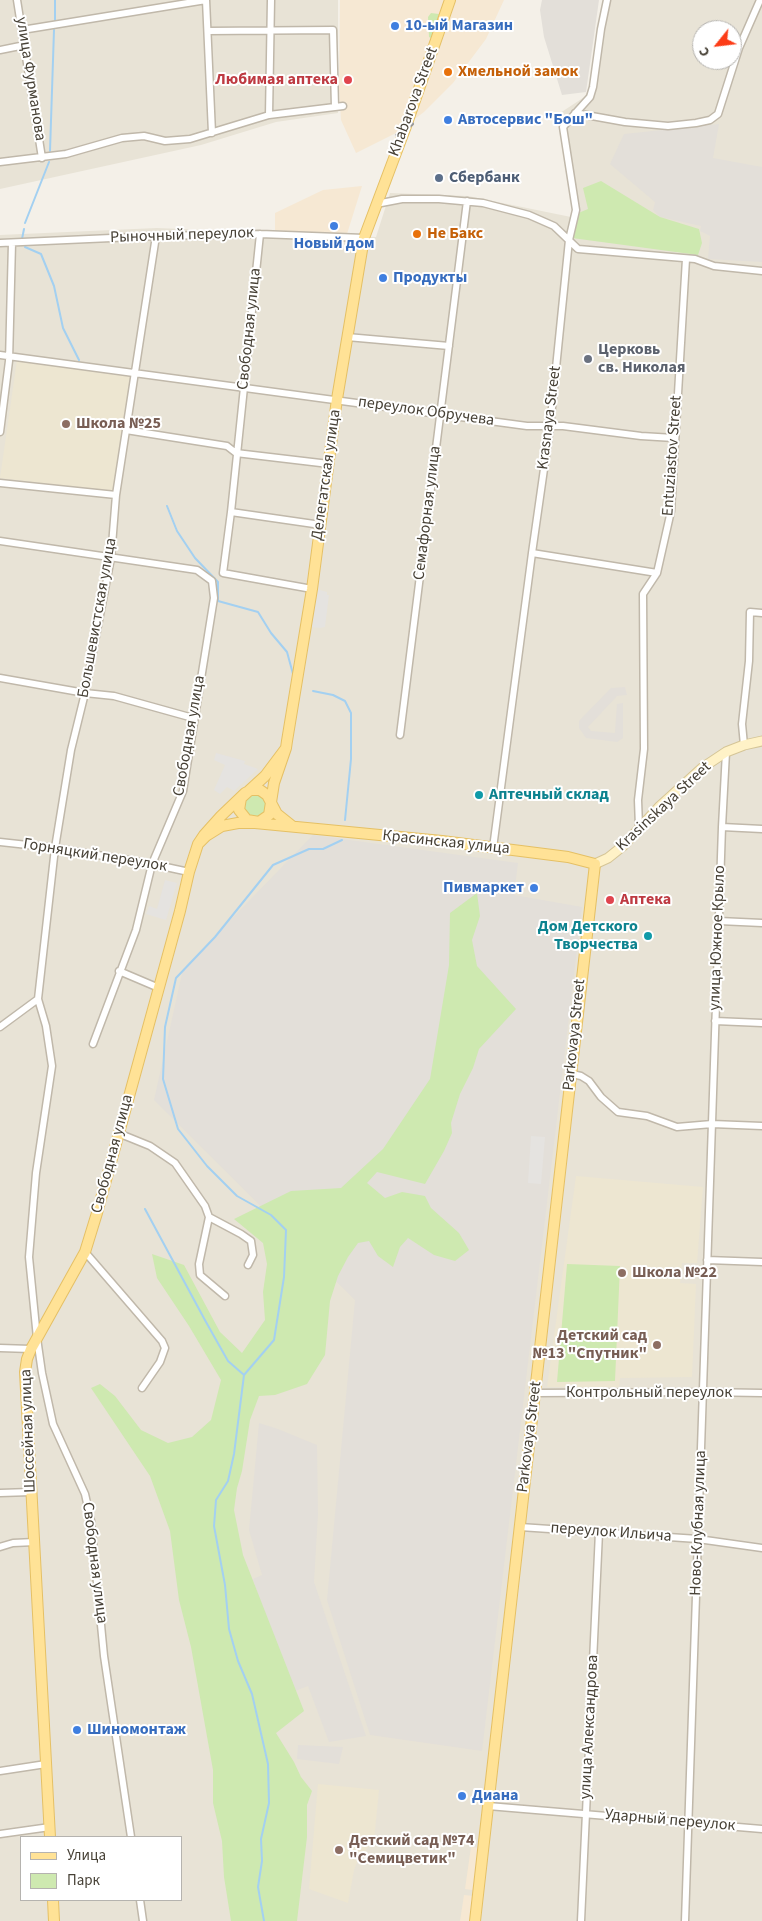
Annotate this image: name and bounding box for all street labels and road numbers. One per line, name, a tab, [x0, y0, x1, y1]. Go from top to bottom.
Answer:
street label: улица Фурманова	[11, 16, 49, 142]
street label: Khabarova Street	[385, 45, 443, 159]
street label: Рыночный переулок	[110, 224, 254, 248]
street label: Свободная улица	[234, 267, 266, 391]
street label: Krasnaya Street	[534, 365, 566, 471]
street label: переулок Обручева	[357, 393, 495, 431]
street label: Entuziastov Street	[659, 395, 687, 517]
street label: Делегатская улица	[308, 408, 346, 542]
street label: Семафорная улица	[410, 445, 446, 581]
street label: Большевистская улица	[74, 536, 122, 700]
street label: Свободная улица	[170, 674, 210, 798]
street label: Krasinskaya Street	[613, 758, 715, 856]
street label: Красинская улица	[381, 827, 511, 859]
street label: Горняцкий переулок	[22, 835, 168, 877]
street label: улица Южное Крыло	[706, 865, 730, 1011]
street label: Parkovaya Street	[560, 978, 590, 1092]
street label: Свободная улица	[88, 1092, 138, 1216]
street label: Шоссейная улица	[17, 1369, 41, 1493]
street label: Parkovaya Street	[514, 1380, 546, 1494]
street label: Контрольный переулок	[566, 1383, 732, 1403]
street label: Ново-Клубная улица	[687, 1450, 711, 1596]
street label: Свободная улица	[77, 1501, 111, 1625]
street label: переулок Ильича	[550, 1519, 672, 1547]
street label: улица Александрова	[577, 1654, 603, 1800]
street label: Ударный переулок	[604, 1806, 736, 1836]

